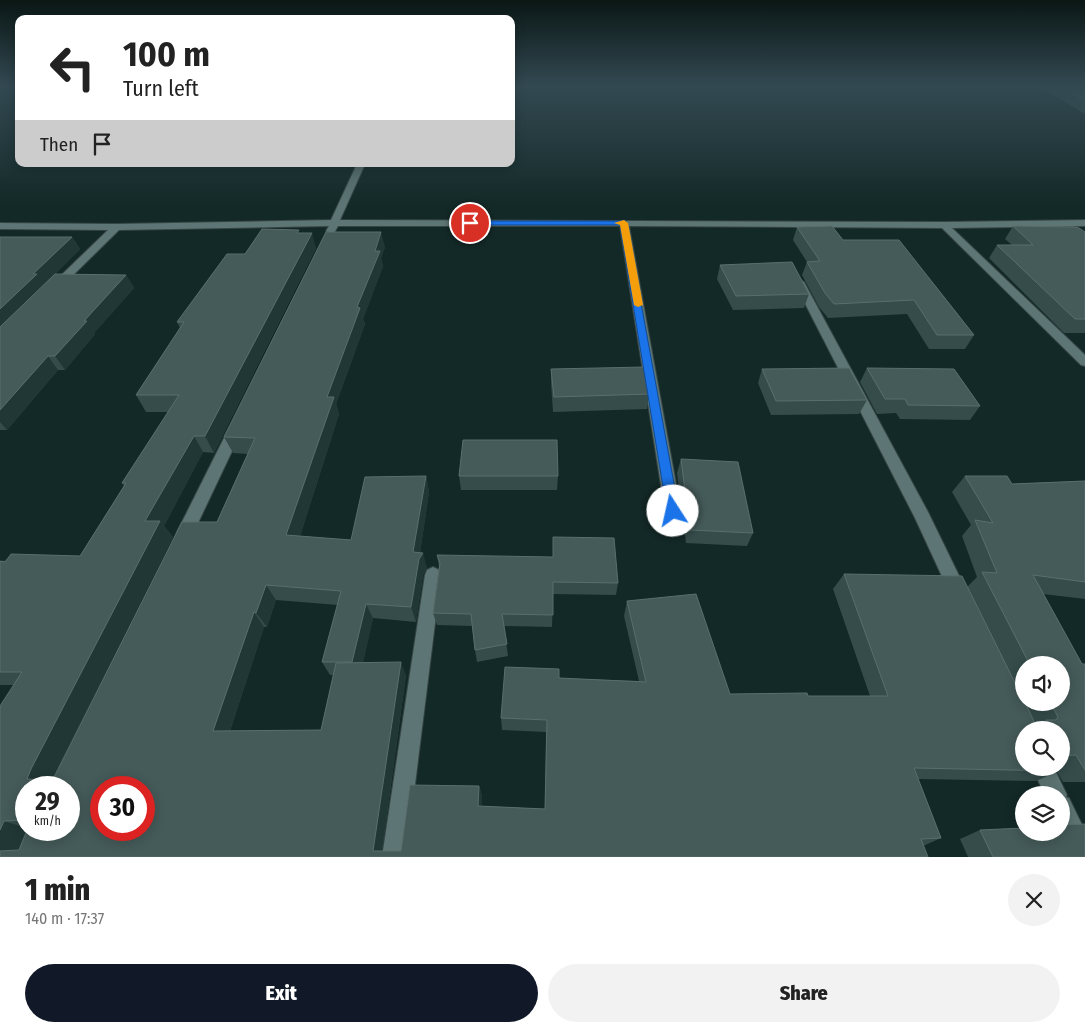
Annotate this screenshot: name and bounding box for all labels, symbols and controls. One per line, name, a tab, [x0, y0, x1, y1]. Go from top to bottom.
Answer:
text: 100 m	[123, 33, 210, 75]
icon: left	[40, 35, 105, 100]
text: Turn left	[123, 75, 199, 102]
icon: arrive	[88, 130, 116, 158]
text: Then	[40, 133, 78, 156]
pin	[449, 202, 491, 244]
icon: arrive	[456, 209, 484, 237]
position arrow	[646, 484, 698, 536]
map controls	[1015, 656, 1070, 841]
button: sound	[1015, 656, 1070, 711]
button: search	[1015, 721, 1070, 776]
speed limit sign: 30	[90, 776, 155, 841]
button: layers	[1015, 786, 1070, 841]
text: 29	[35, 787, 60, 817]
text: km/h	[34, 814, 61, 828]
text: 1 min	[25, 872, 90, 908]
button: close	[1008, 874, 1060, 926]
text: 140 m · 17:37	[25, 909, 104, 928]
button: Exit	[25, 964, 538, 1022]
button: Share	[548, 964, 1060, 1022]

